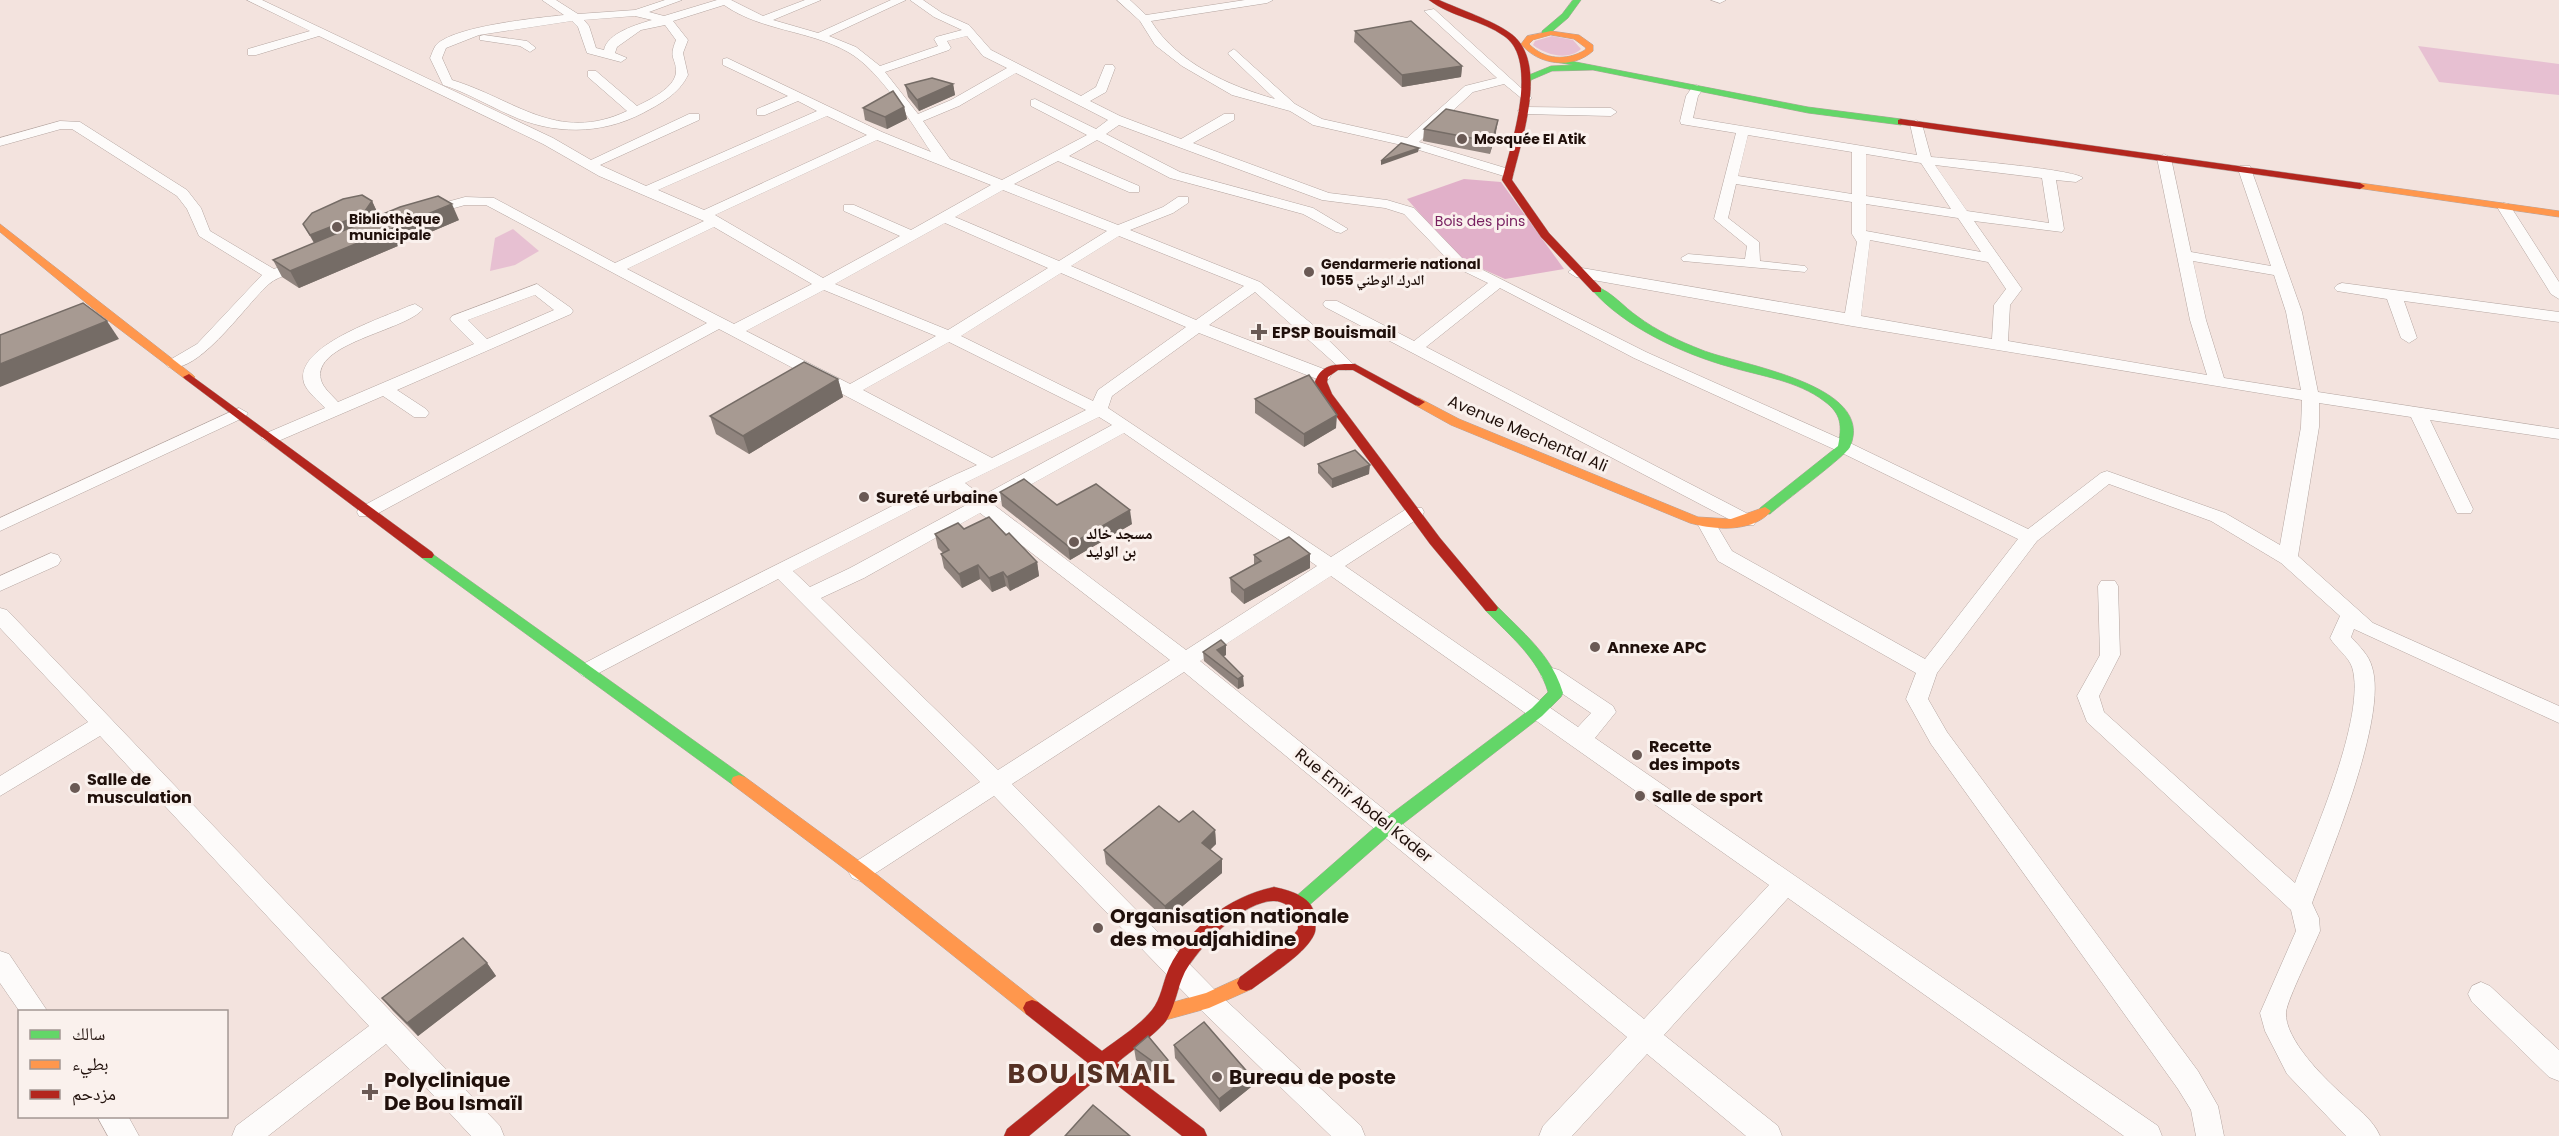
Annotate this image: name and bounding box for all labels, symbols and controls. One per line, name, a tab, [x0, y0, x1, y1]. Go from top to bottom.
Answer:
place label: Mosquée El Atik	[1474, 129, 1587, 149]
marker: Mosquée El Atik	[1455, 132, 1469, 146]
place label: Bibliothèque municipale	[349, 209, 441, 245]
park label: Bois des pins	[1435, 211, 1525, 231]
marker: Bibliothèque municipale	[330, 220, 344, 234]
place label: Gendarmerie national 1055 الدرك الوطني	[1321, 254, 1481, 291]
marker: Gendarmerie national 1055 الدرك الوطني	[1302, 265, 1316, 279]
place label: EPSP Bouismail	[1272, 321, 1396, 344]
marker: EPSP Bouismail	[1250, 323, 1268, 341]
street label: Avenue Mechental Ali	[1444, 389, 1611, 478]
place label: Sureté urbaine	[876, 486, 998, 509]
marker: Sureté urbaine	[857, 490, 871, 504]
place label: مسجد خالد بن الوليد	[1086, 522, 1153, 563]
marker: مسجد خالد بن الوليد	[1067, 535, 1081, 549]
place label: Annexe APC	[1607, 636, 1707, 659]
marker: Annexe APC	[1588, 640, 1602, 654]
place label: Recette des impots	[1649, 735, 1740, 776]
street label: Rue Emir Abdel Kader	[1290, 743, 1437, 868]
marker: Recette des impots	[1630, 748, 1644, 762]
place label: Salle de musculation	[87, 768, 192, 809]
marker: Salle de musculation	[68, 781, 82, 795]
place label: Salle de sport	[1652, 785, 1763, 808]
marker: Salle de sport	[1633, 789, 1647, 803]
place label: Organisation nationale des moudjahidine	[1110, 902, 1349, 953]
marker: Organisation nationale des moudjahidine	[1091, 921, 1105, 935]
legend	[18, 1010, 228, 1118]
text: سالك	[72, 1021, 105, 1046]
text: بطيء	[72, 1051, 109, 1079]
district label: BOU ISMAIL	[1008, 1055, 1176, 1092]
place label: Bureau de poste	[1229, 1063, 1396, 1091]
place label: Polyclinique De Bou Ismaïl	[384, 1066, 523, 1117]
marker: Bureau de poste	[1210, 1070, 1224, 1084]
text: مزدحم	[72, 1081, 116, 1106]
marker: Polyclinique De Bou Ismaïl	[361, 1083, 379, 1101]

